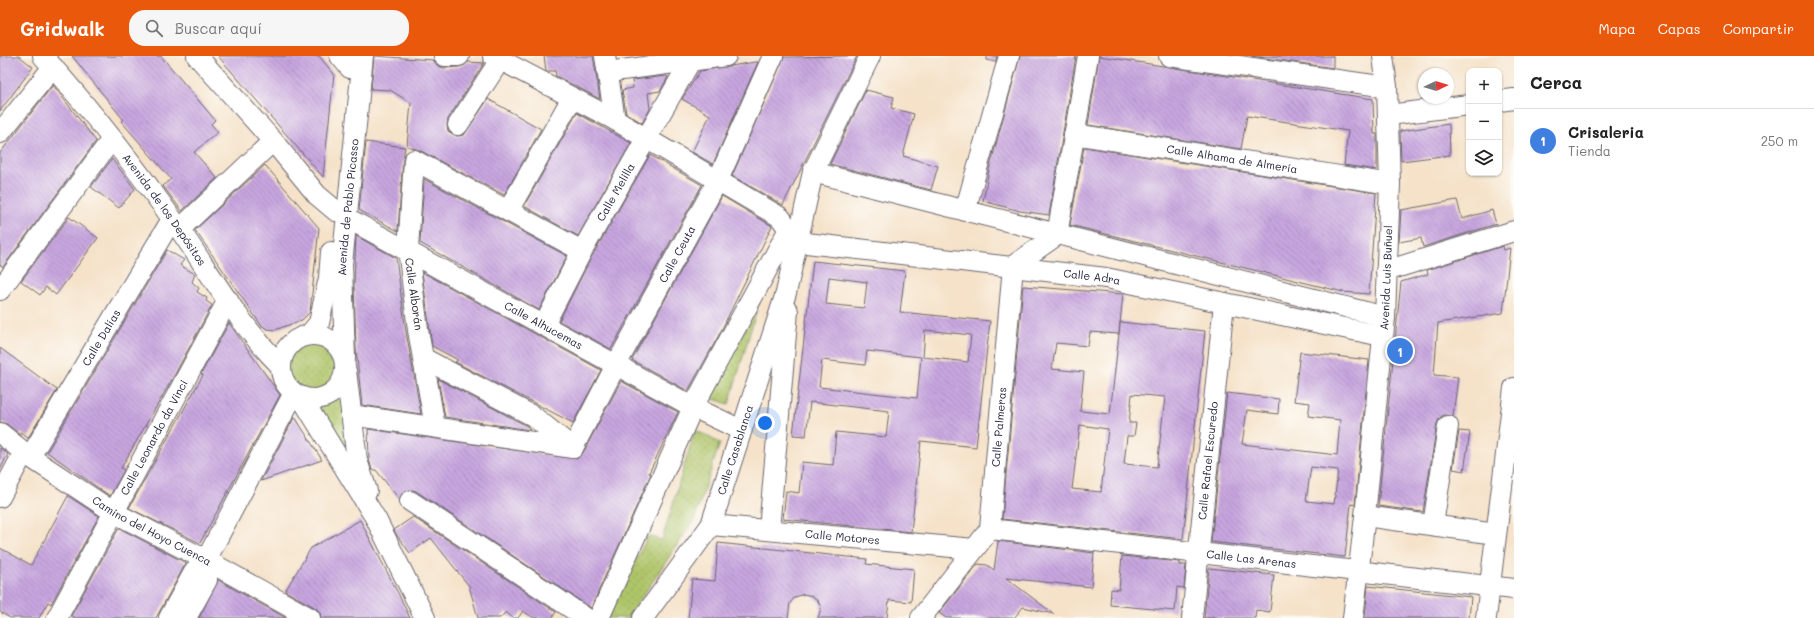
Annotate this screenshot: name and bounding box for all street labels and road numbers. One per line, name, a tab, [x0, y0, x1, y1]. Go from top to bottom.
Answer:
street label: Avenida de Pablo Picasso	[334, 138, 362, 276]
street label: Calle Alhama de Almería	[1166, 141, 1299, 176]
street label: Avenida de los Depósitos	[119, 150, 210, 269]
street label: Calle Melilla	[593, 160, 638, 224]
street label: Calle Ceuta	[655, 223, 698, 285]
street label: Avenida Luis Buñuel	[1376, 225, 1395, 331]
street label: Calle Alborán	[402, 257, 427, 331]
street label: Calle Adra	[1063, 265, 1122, 288]
street label: Calle Alhucemas	[502, 297, 586, 353]
street label: Calle Dalías	[78, 306, 123, 368]
street label: Calle Leonardo da Vinci	[116, 377, 191, 498]
street label: Calle Palmeras	[987, 386, 1009, 468]
street label: Calle Rafael Escuredo	[1194, 400, 1221, 521]
street label: Calle Casablanca	[713, 403, 756, 497]
street label: Camino del Hoyo Cuenca	[89, 492, 214, 569]
street label: Calle Motores	[804, 526, 881, 547]
street label: Calle Las Arenas	[1206, 546, 1297, 571]

